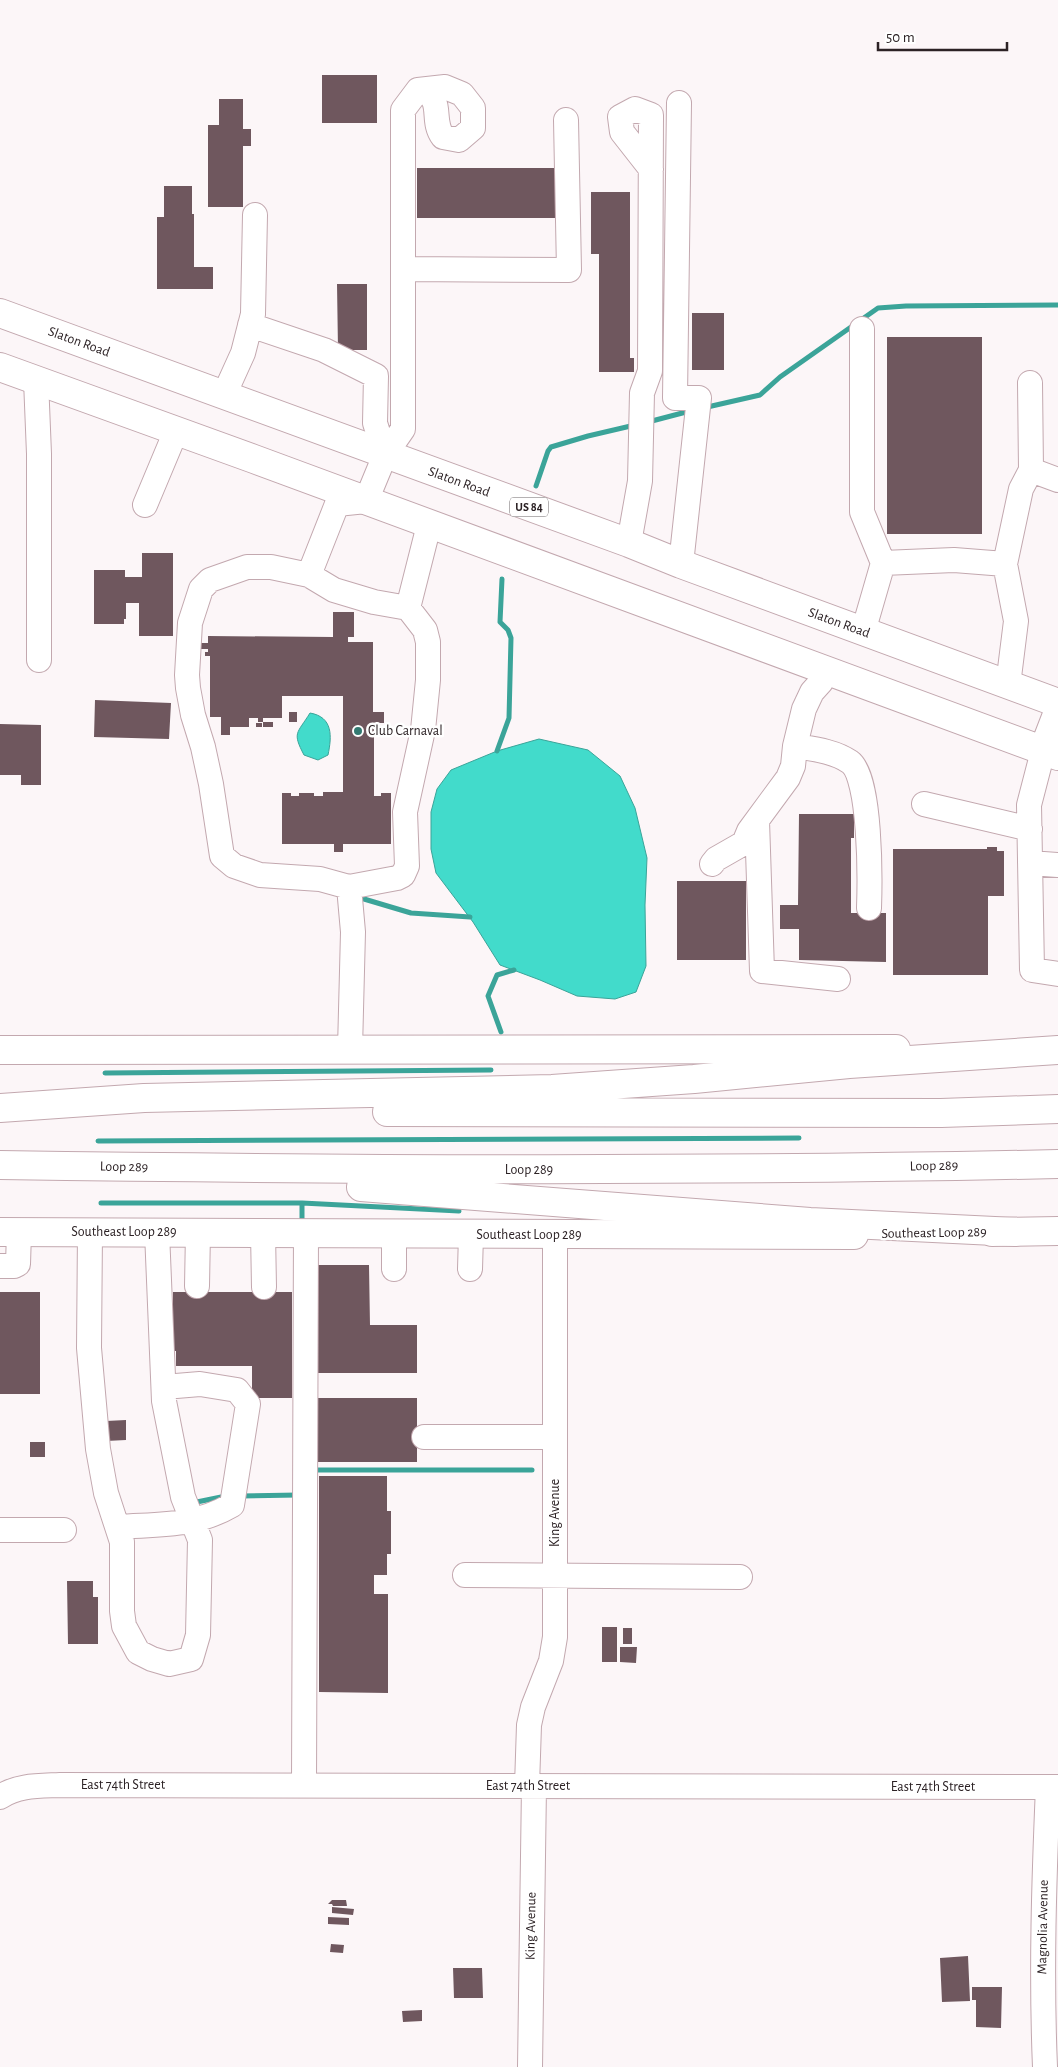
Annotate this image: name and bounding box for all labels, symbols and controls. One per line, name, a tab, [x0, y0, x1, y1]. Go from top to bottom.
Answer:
scale bar	[878, 20, 1007, 52]
text: 50 m	[886, 30, 915, 45]
street label: Slaton Road	[46, 324, 112, 360]
street label: Slaton Road	[426, 464, 492, 500]
road number: US 84	[510, 498, 548, 516]
street label: Slaton Road	[806, 605, 872, 641]
place label: Club Carnaval	[368, 724, 443, 738]
marker: Club Carnaval	[352, 725, 364, 737]
street label: Loop 289	[910, 1159, 958, 1173]
street label: Loop 289	[100, 1160, 148, 1174]
street label: Loop 289	[505, 1163, 553, 1177]
street label: Southeast Loop 289	[71, 1225, 177, 1239]
street label: Southeast Loop 289	[881, 1225, 987, 1241]
street label: Southeast Loop 289	[476, 1228, 582, 1242]
street label: King Avenue	[548, 1479, 562, 1547]
street label: East 74th Street	[81, 1778, 166, 1792]
street label: East 74th Street	[486, 1779, 571, 1793]
street label: East 74th Street	[891, 1780, 976, 1794]
street label: Magnolia Avenue	[1035, 1880, 1051, 1974]
street label: King Avenue	[523, 1892, 539, 1960]

